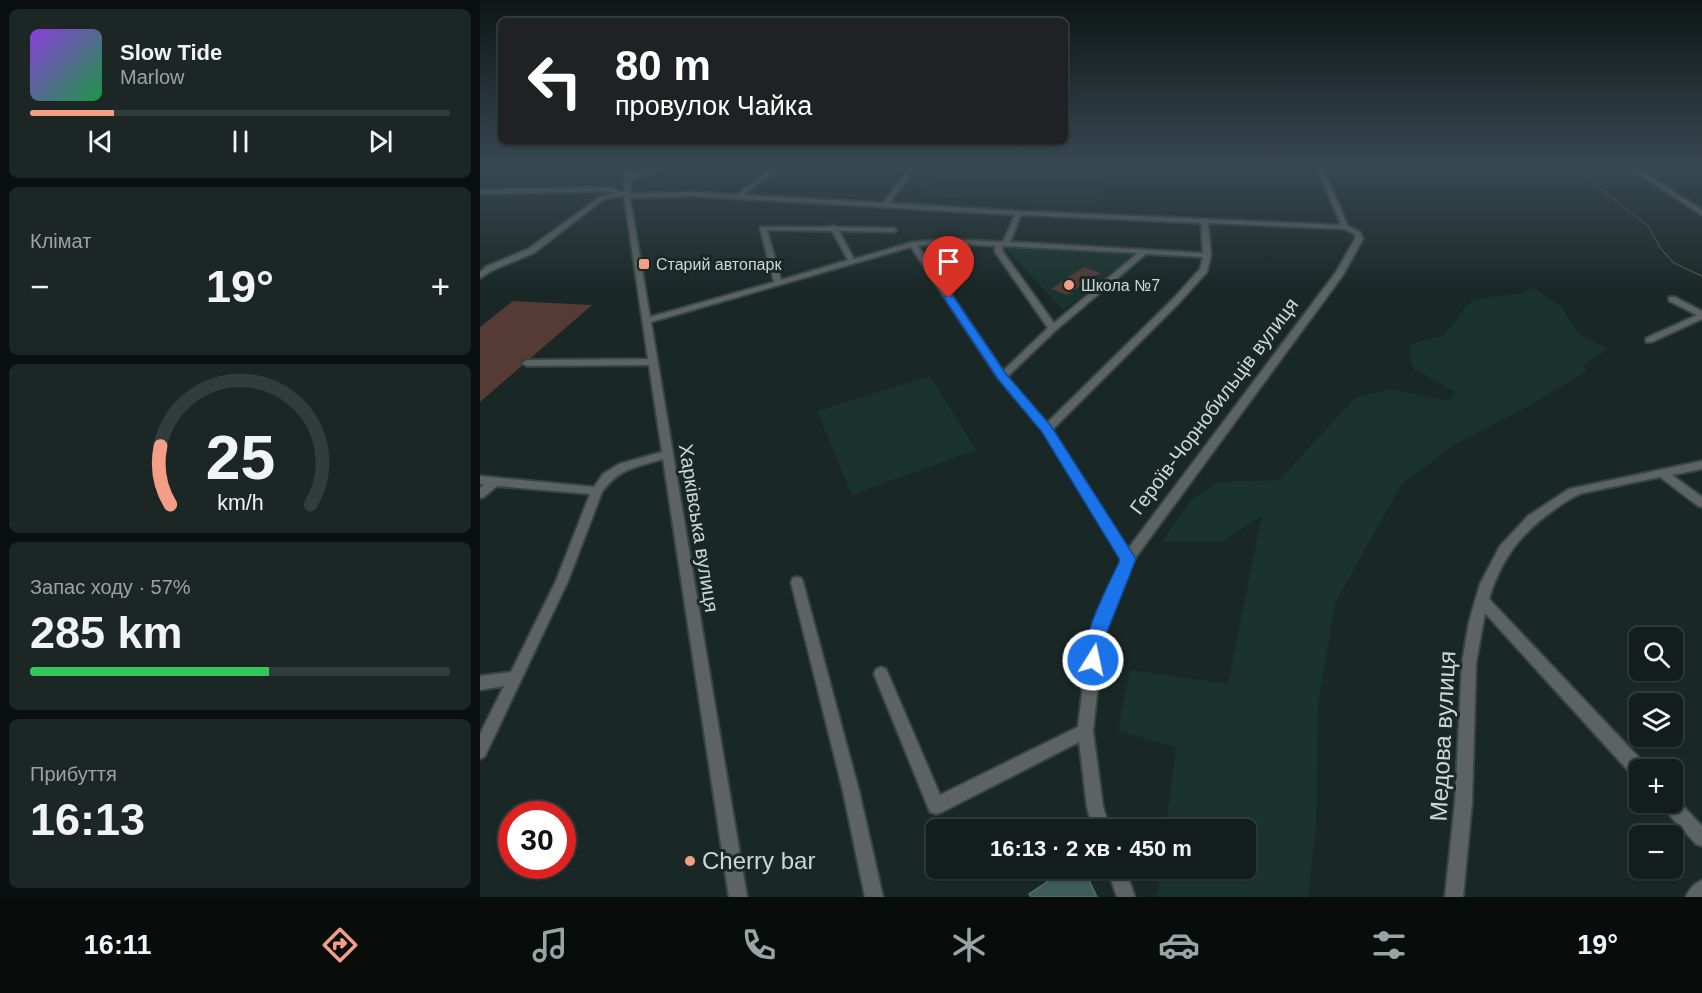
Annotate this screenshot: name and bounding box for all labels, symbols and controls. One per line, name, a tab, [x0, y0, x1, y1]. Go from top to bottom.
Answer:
text: Slow Tide	[120, 40, 222, 65]
icon: left	[516, 42, 594, 120]
text: 80 m	[615, 42, 711, 89]
text: Marlow	[120, 66, 184, 88]
text: провулок Чайка	[615, 91, 812, 121]
icon: previous	[84, 125, 117, 158]
icon: pause	[224, 125, 257, 158]
icon: next	[364, 125, 397, 158]
text: Клімат	[30, 230, 91, 252]
pin	[923, 236, 974, 298]
icon: arrive	[932, 245, 965, 278]
place label: Старий автопарк	[656, 256, 782, 273]
marker: Старий автопарк	[637, 257, 651, 271]
text: 19°	[206, 261, 274, 312]
text: −	[30, 268, 49, 305]
text: +	[431, 268, 450, 305]
place label: Школа №7	[1081, 277, 1160, 294]
marker: Школа №7	[1062, 278, 1076, 292]
street label: Героїв-Чорнобильців вулиця	[1125, 294, 1303, 518]
text: 25	[205, 424, 275, 493]
street label: Харківська вулиця	[675, 442, 723, 614]
text: km/h	[217, 492, 263, 516]
text: Запас ходу · 57%	[30, 576, 191, 598]
text: 285 km	[30, 607, 183, 658]
map controls	[1629, 627, 1683, 879]
button: search	[1629, 627, 1683, 681]
position arrow	[1061, 628, 1125, 692]
street label: Медова вулиця	[1425, 650, 1460, 822]
button: layers	[1629, 693, 1683, 747]
button: +	[1629, 759, 1683, 813]
text: Прибуття	[30, 763, 117, 785]
text: 16:13	[30, 794, 145, 845]
speed limit sign: 30	[498, 801, 576, 879]
button: −	[1629, 825, 1683, 879]
text: 16:13 · 2 хв · 450 m	[990, 836, 1192, 861]
place label: Cherry bar	[702, 847, 815, 874]
marker: Cherry bar	[683, 854, 697, 868]
icon: directions	[319, 924, 361, 966]
icon: music	[529, 924, 571, 966]
icon: phone	[738, 924, 780, 966]
icon: climate	[948, 924, 990, 966]
icon: car	[1158, 924, 1200, 966]
icon: filters	[1368, 924, 1410, 966]
text: 16:11	[84, 930, 151, 960]
text: 19°	[1577, 930, 1618, 960]

